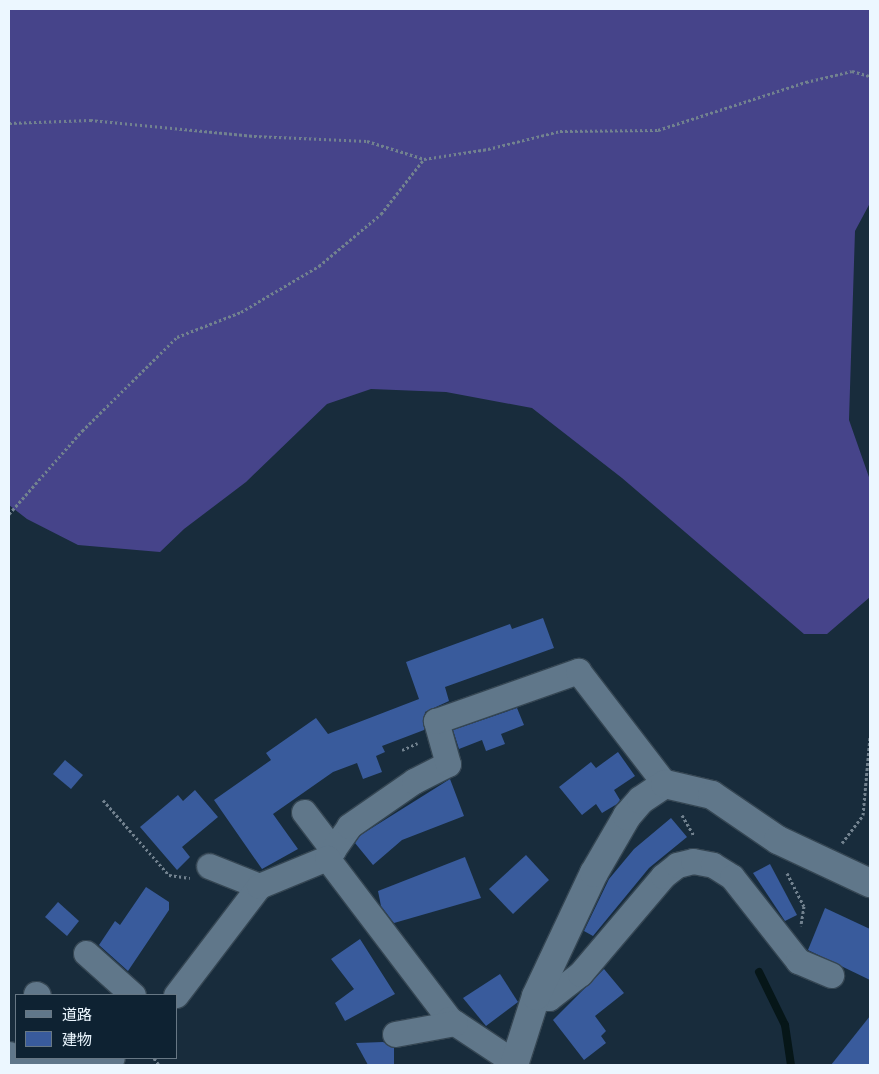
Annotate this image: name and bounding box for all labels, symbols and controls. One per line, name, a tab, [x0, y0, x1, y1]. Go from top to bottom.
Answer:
legend	[15, 994, 178, 1059]
text: 道路	[62, 1006, 92, 1025]
text: 建物	[62, 1031, 92, 1050]

